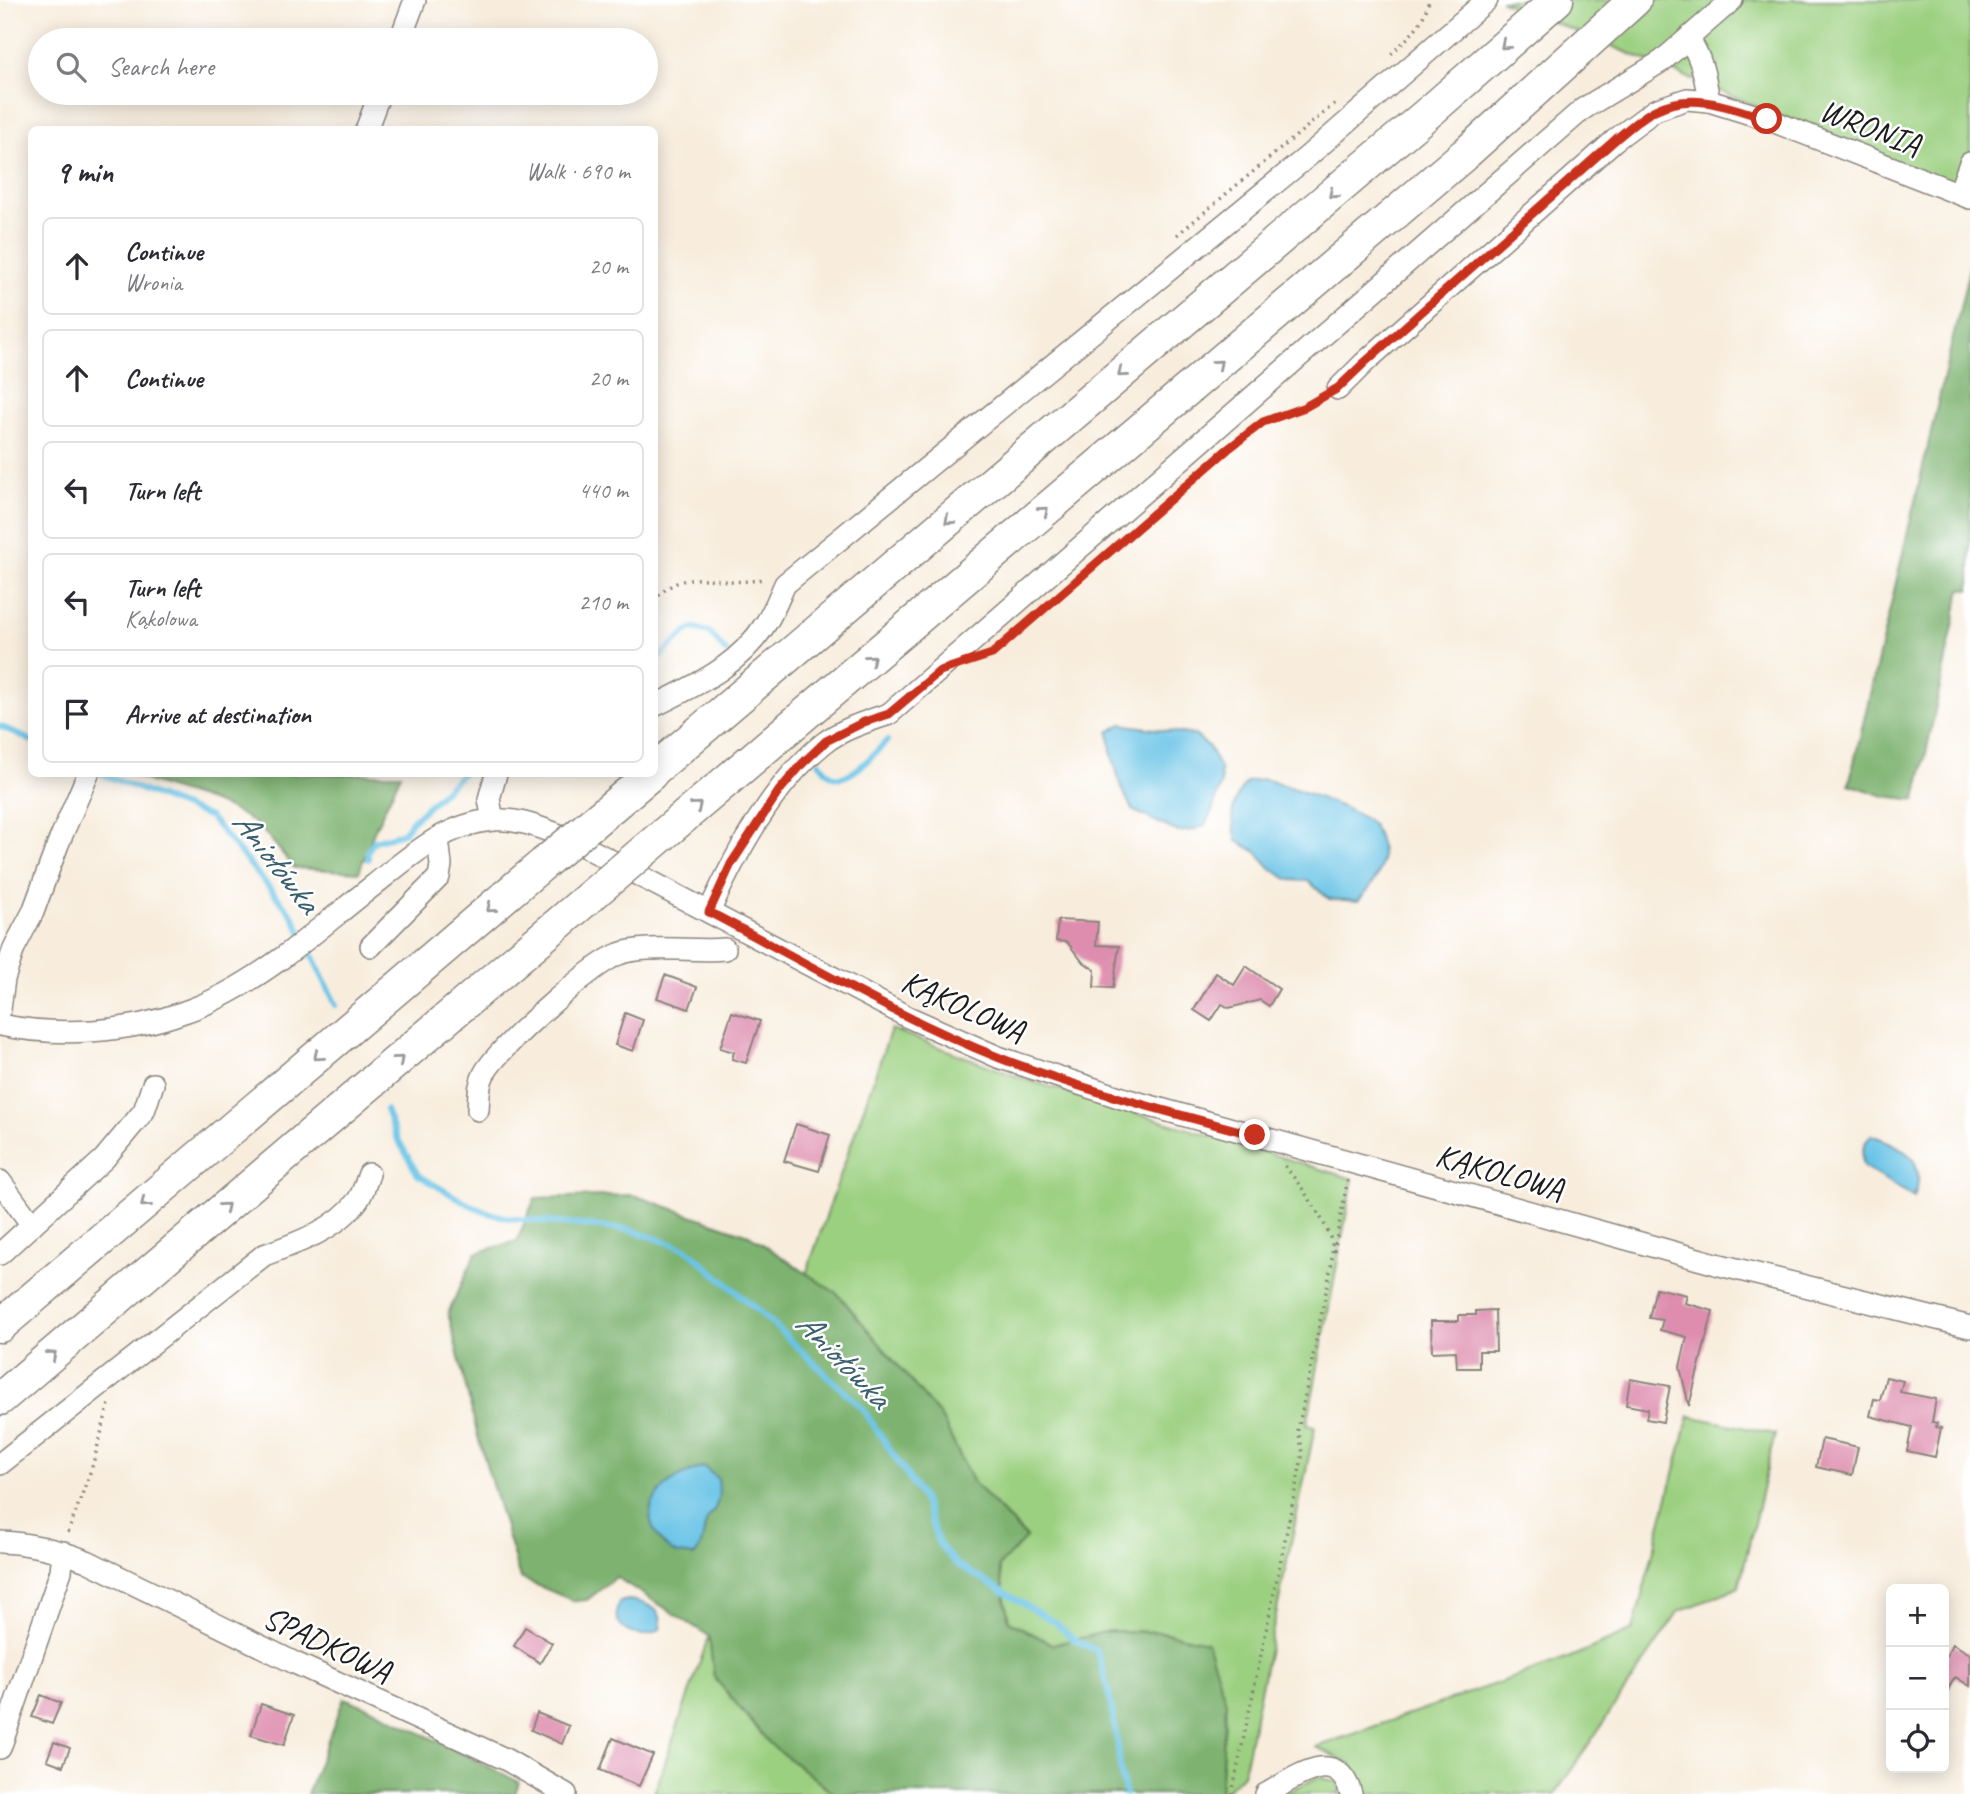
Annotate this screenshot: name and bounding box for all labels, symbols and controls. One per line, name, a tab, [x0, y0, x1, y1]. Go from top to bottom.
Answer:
search box	[28, 28, 658, 105]
one-way arrow	[1501, 37, 1514, 49]
icon: search	[52, 48, 90, 86]
text: Search here	[108, 50, 214, 83]
street label: WRONIA	[1814, 89, 1928, 166]
route start	[1751, 103, 1782, 134]
text: 9 min	[56, 153, 113, 191]
text: Walk · 690 m	[526, 157, 630, 186]
one-way arrow	[1329, 186, 1342, 198]
text: Continue	[125, 235, 203, 268]
icon: ahead	[58, 247, 96, 285]
text: 20 m	[589, 252, 628, 281]
text: Wronia	[125, 268, 182, 297]
icon: ahead	[58, 359, 96, 397]
one-way arrow	[1209, 360, 1222, 372]
text: Continue	[125, 362, 203, 395]
text: 20 m	[589, 364, 628, 393]
one-way arrow	[1118, 365, 1131, 377]
icon: left	[58, 471, 96, 509]
text: Turn left	[125, 474, 200, 507]
text: 440 m	[579, 476, 628, 505]
one-way arrow	[1037, 507, 1049, 520]
one-way arrow	[944, 512, 957, 524]
text: Turn left	[125, 571, 200, 604]
icon: left	[58, 583, 96, 621]
text: 210 m	[579, 588, 628, 617]
text: Kąkolowa	[125, 604, 197, 633]
one-way arrow	[863, 655, 876, 667]
icon: arrive	[58, 695, 96, 733]
text: Arrive at destination	[125, 698, 311, 731]
water label: Aniołówka	[222, 801, 333, 925]
one-way arrow	[689, 802, 702, 814]
one-way arrow	[487, 900, 500, 912]
street label: KĄKOLOWA	[895, 960, 1033, 1052]
one-way arrow	[313, 1047, 326, 1060]
one-way arrow	[390, 1056, 403, 1068]
route end	[1239, 1119, 1270, 1150]
street label: KĄKOLOWA	[1431, 1134, 1570, 1211]
one-way arrow	[140, 1195, 153, 1207]
one-way arrow	[217, 1203, 230, 1215]
water label: Aniołówka	[786, 1301, 903, 1420]
one-way arrow	[44, 1351, 57, 1363]
map controls	[1886, 1584, 1949, 1773]
button: +	[1886, 1584, 1949, 1647]
street label: SPADKOWA	[257, 1596, 400, 1693]
button: −	[1886, 1647, 1949, 1710]
button: locate	[1886, 1710, 1949, 1773]

